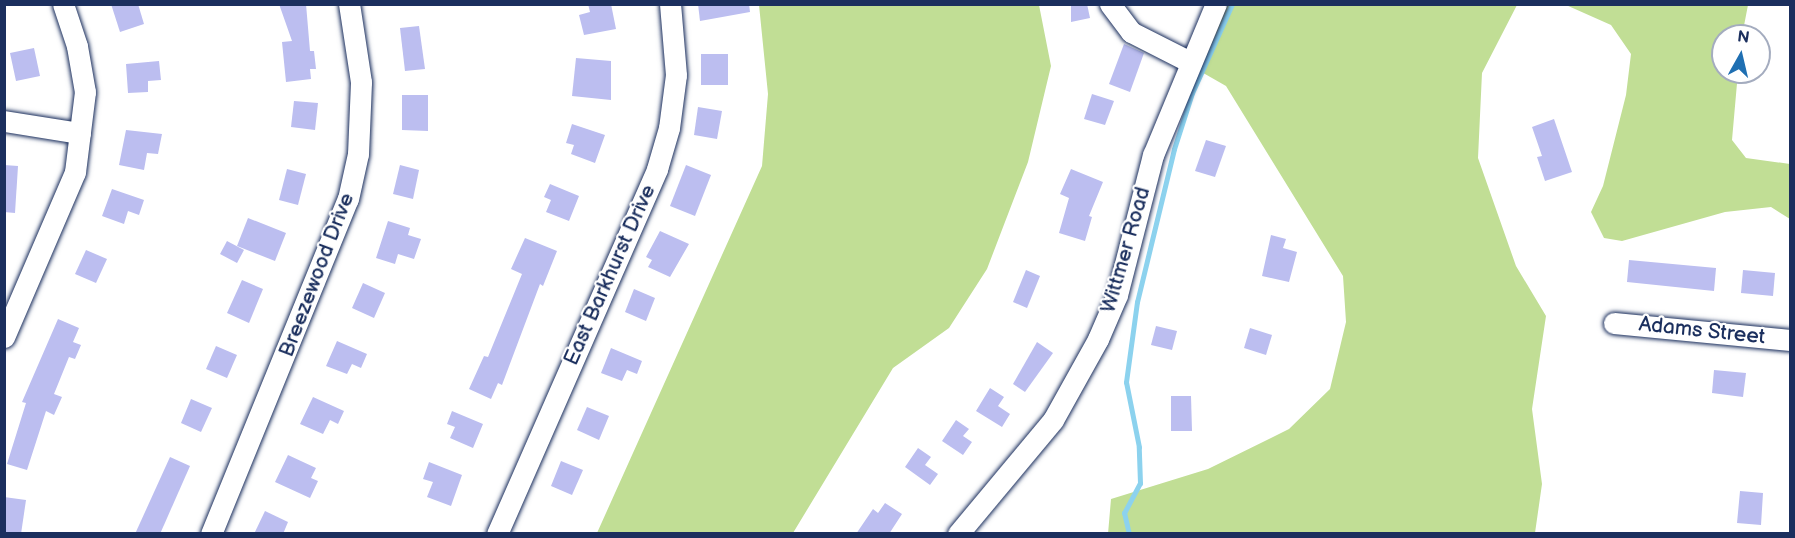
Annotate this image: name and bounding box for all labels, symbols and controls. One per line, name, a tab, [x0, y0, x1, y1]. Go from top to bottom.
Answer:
north arrow	[1711, 24, 1771, 84]
text: N	[1736, 27, 1751, 48]
street label: East Barkhurst Drive	[559, 181, 661, 369]
street label: Wittmer Road	[1096, 184, 1156, 316]
street label: Breezewood Drive	[274, 189, 360, 361]
street label: Adams Street	[1637, 312, 1767, 350]

